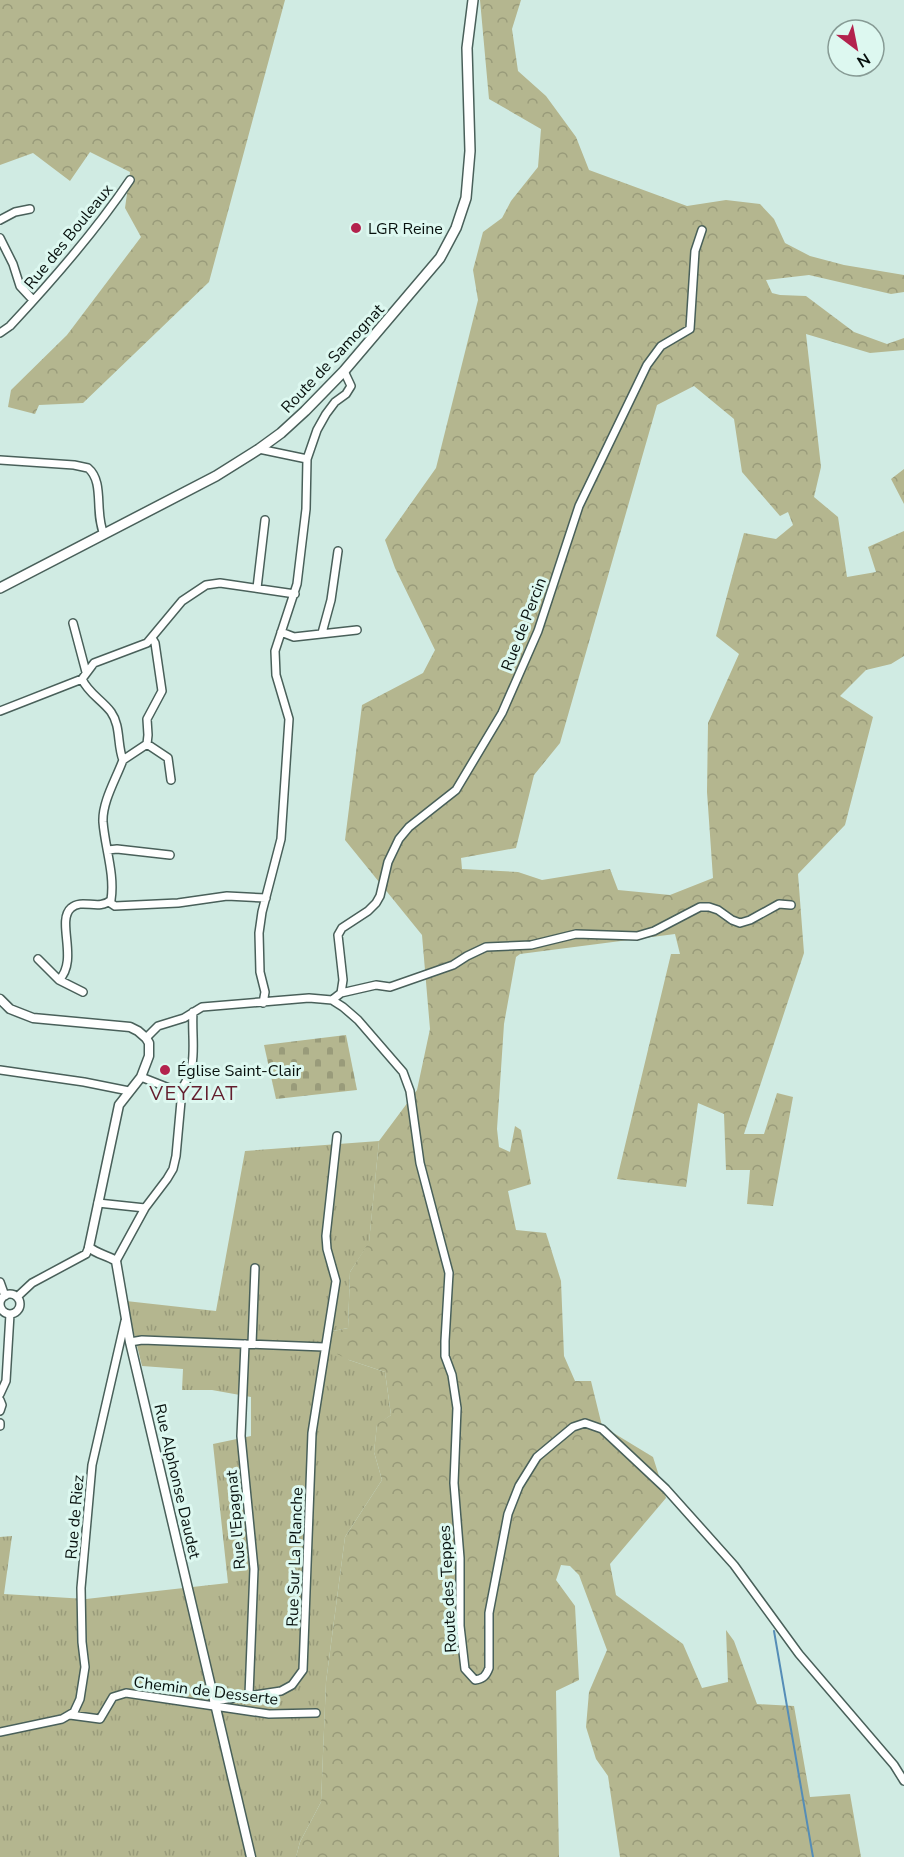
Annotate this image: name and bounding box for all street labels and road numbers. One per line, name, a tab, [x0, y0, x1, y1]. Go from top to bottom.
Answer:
street label: Rue des Bouleaux	[19, 179, 119, 294]
street label: Route de Samognat	[276, 299, 389, 418]
street label: Rue de Percin	[496, 574, 552, 674]
street label: Rue Alphonse Daudet	[149, 1402, 206, 1561]
street label: Rue l'Epagnat	[221, 1469, 251, 1571]
street label: Rue de Riez	[60, 1474, 90, 1560]
street label: Rue Sur La Planche	[282, 1487, 308, 1627]
street label: Route des Teppes	[434, 1524, 462, 1653]
street label: Chemin de Desserte	[132, 1671, 279, 1711]

